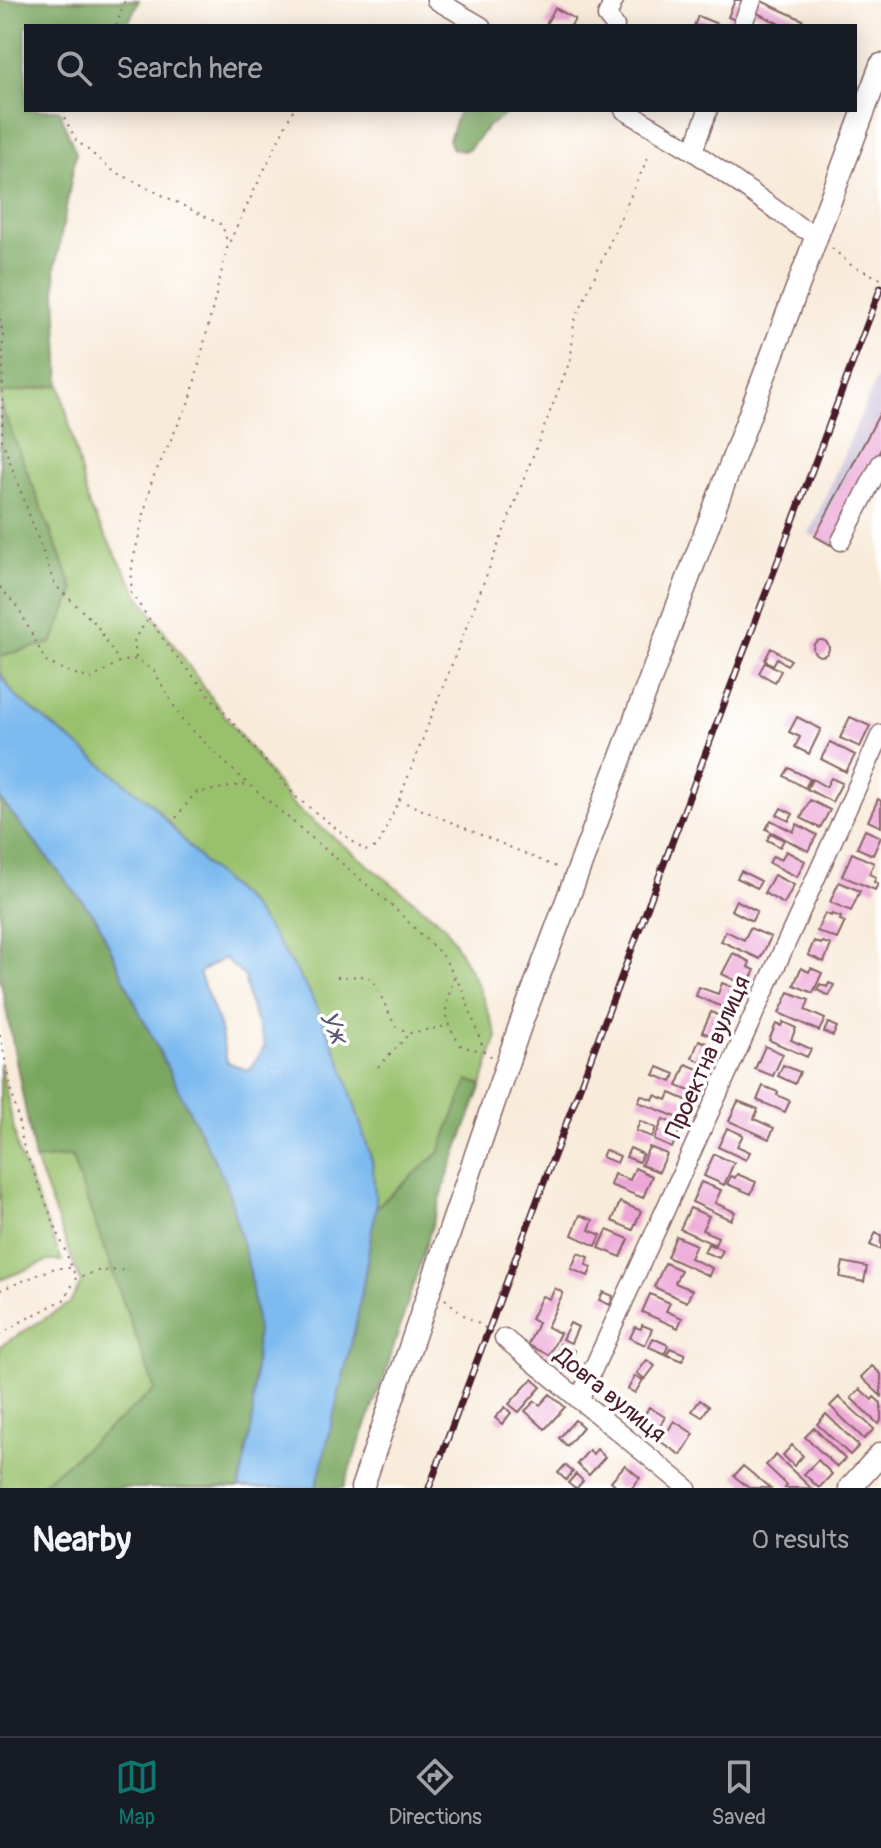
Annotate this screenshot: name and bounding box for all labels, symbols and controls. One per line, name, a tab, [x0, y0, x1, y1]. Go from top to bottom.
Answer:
search box	[24, 24, 857, 112]
icon: search	[52, 46, 96, 90]
text: Search here	[116, 50, 263, 87]
street label: Проектна вулиця	[659, 971, 757, 1143]
water label: Уж	[312, 1006, 356, 1051]
street label: Довга вулиця	[548, 1341, 672, 1449]
text: Nearby	[32, 1519, 131, 1562]
text: 0 results	[752, 1524, 849, 1556]
tab: Map	[115, 1755, 159, 1831]
tab: Directions	[389, 1755, 482, 1831]
tab: Saved	[712, 1755, 766, 1831]

